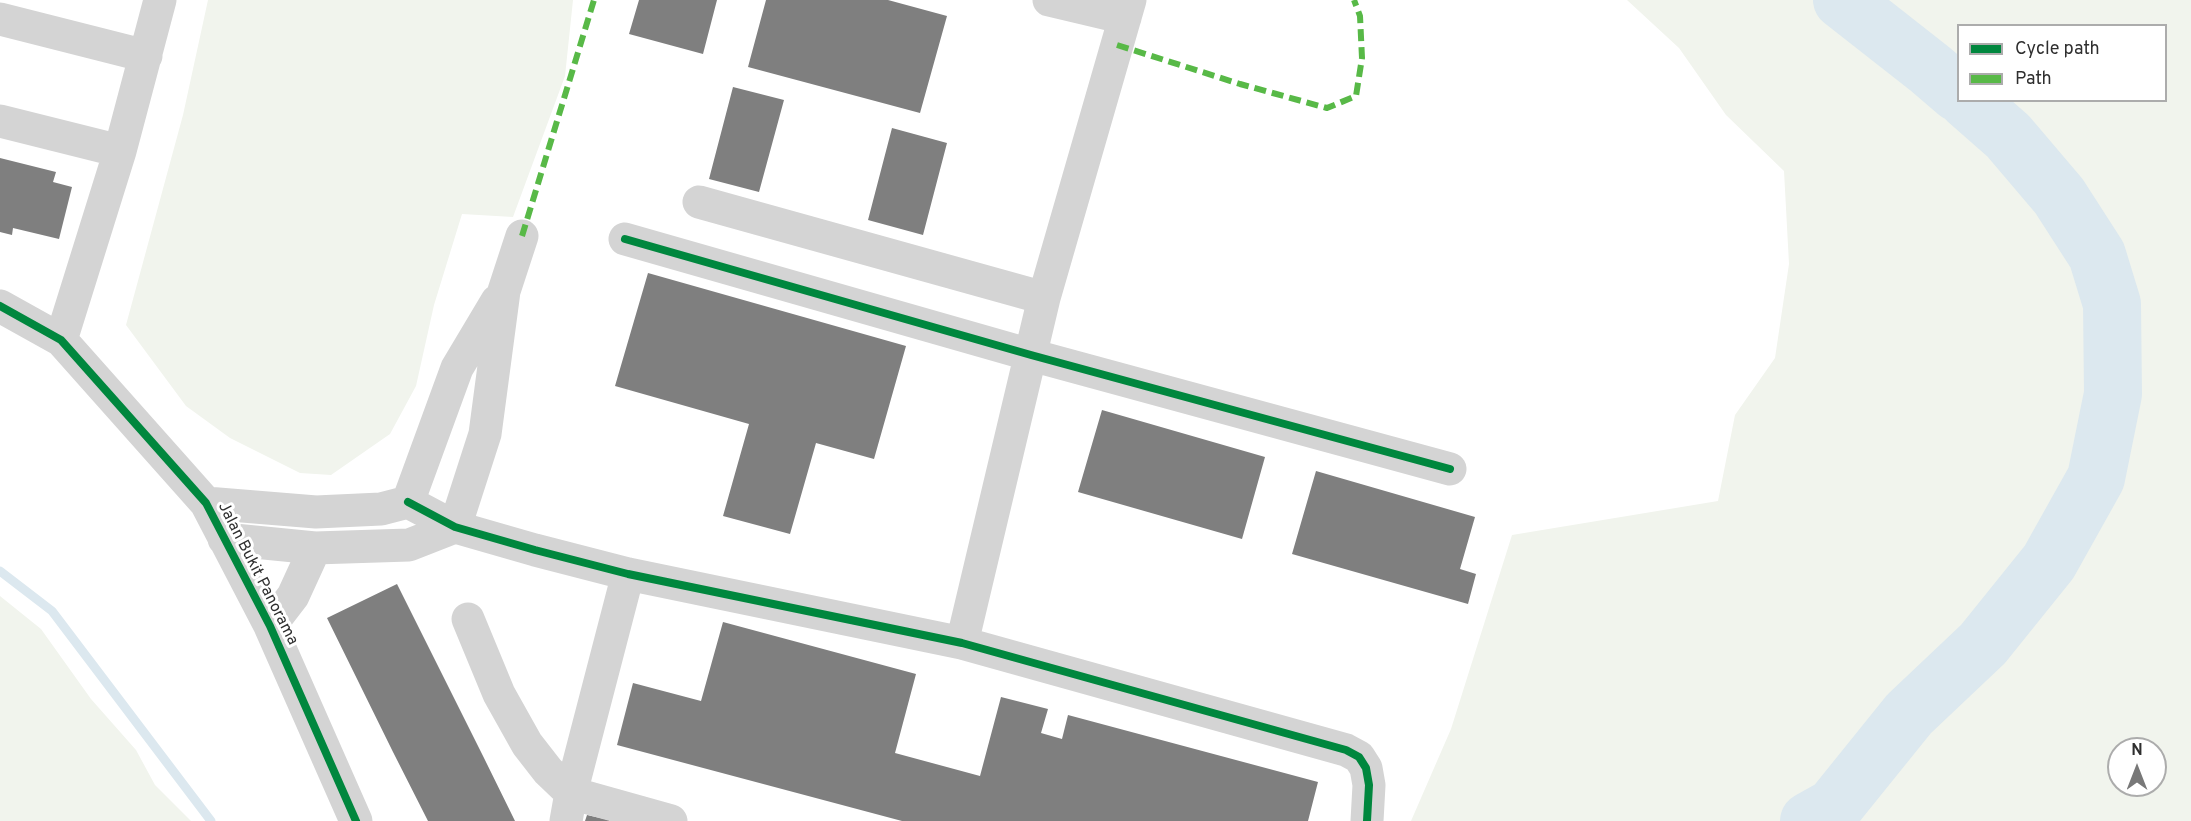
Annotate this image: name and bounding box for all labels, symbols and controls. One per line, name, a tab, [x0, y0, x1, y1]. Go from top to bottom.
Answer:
legend	[1957, 24, 2167, 102]
text: Cycle path	[2015, 38, 2100, 61]
text: Path	[2015, 68, 2052, 91]
street label: Jalan Bukit Panorama	[213, 499, 301, 649]
north arrow	[2107, 737, 2167, 797]
text: N	[2131, 741, 2143, 761]

